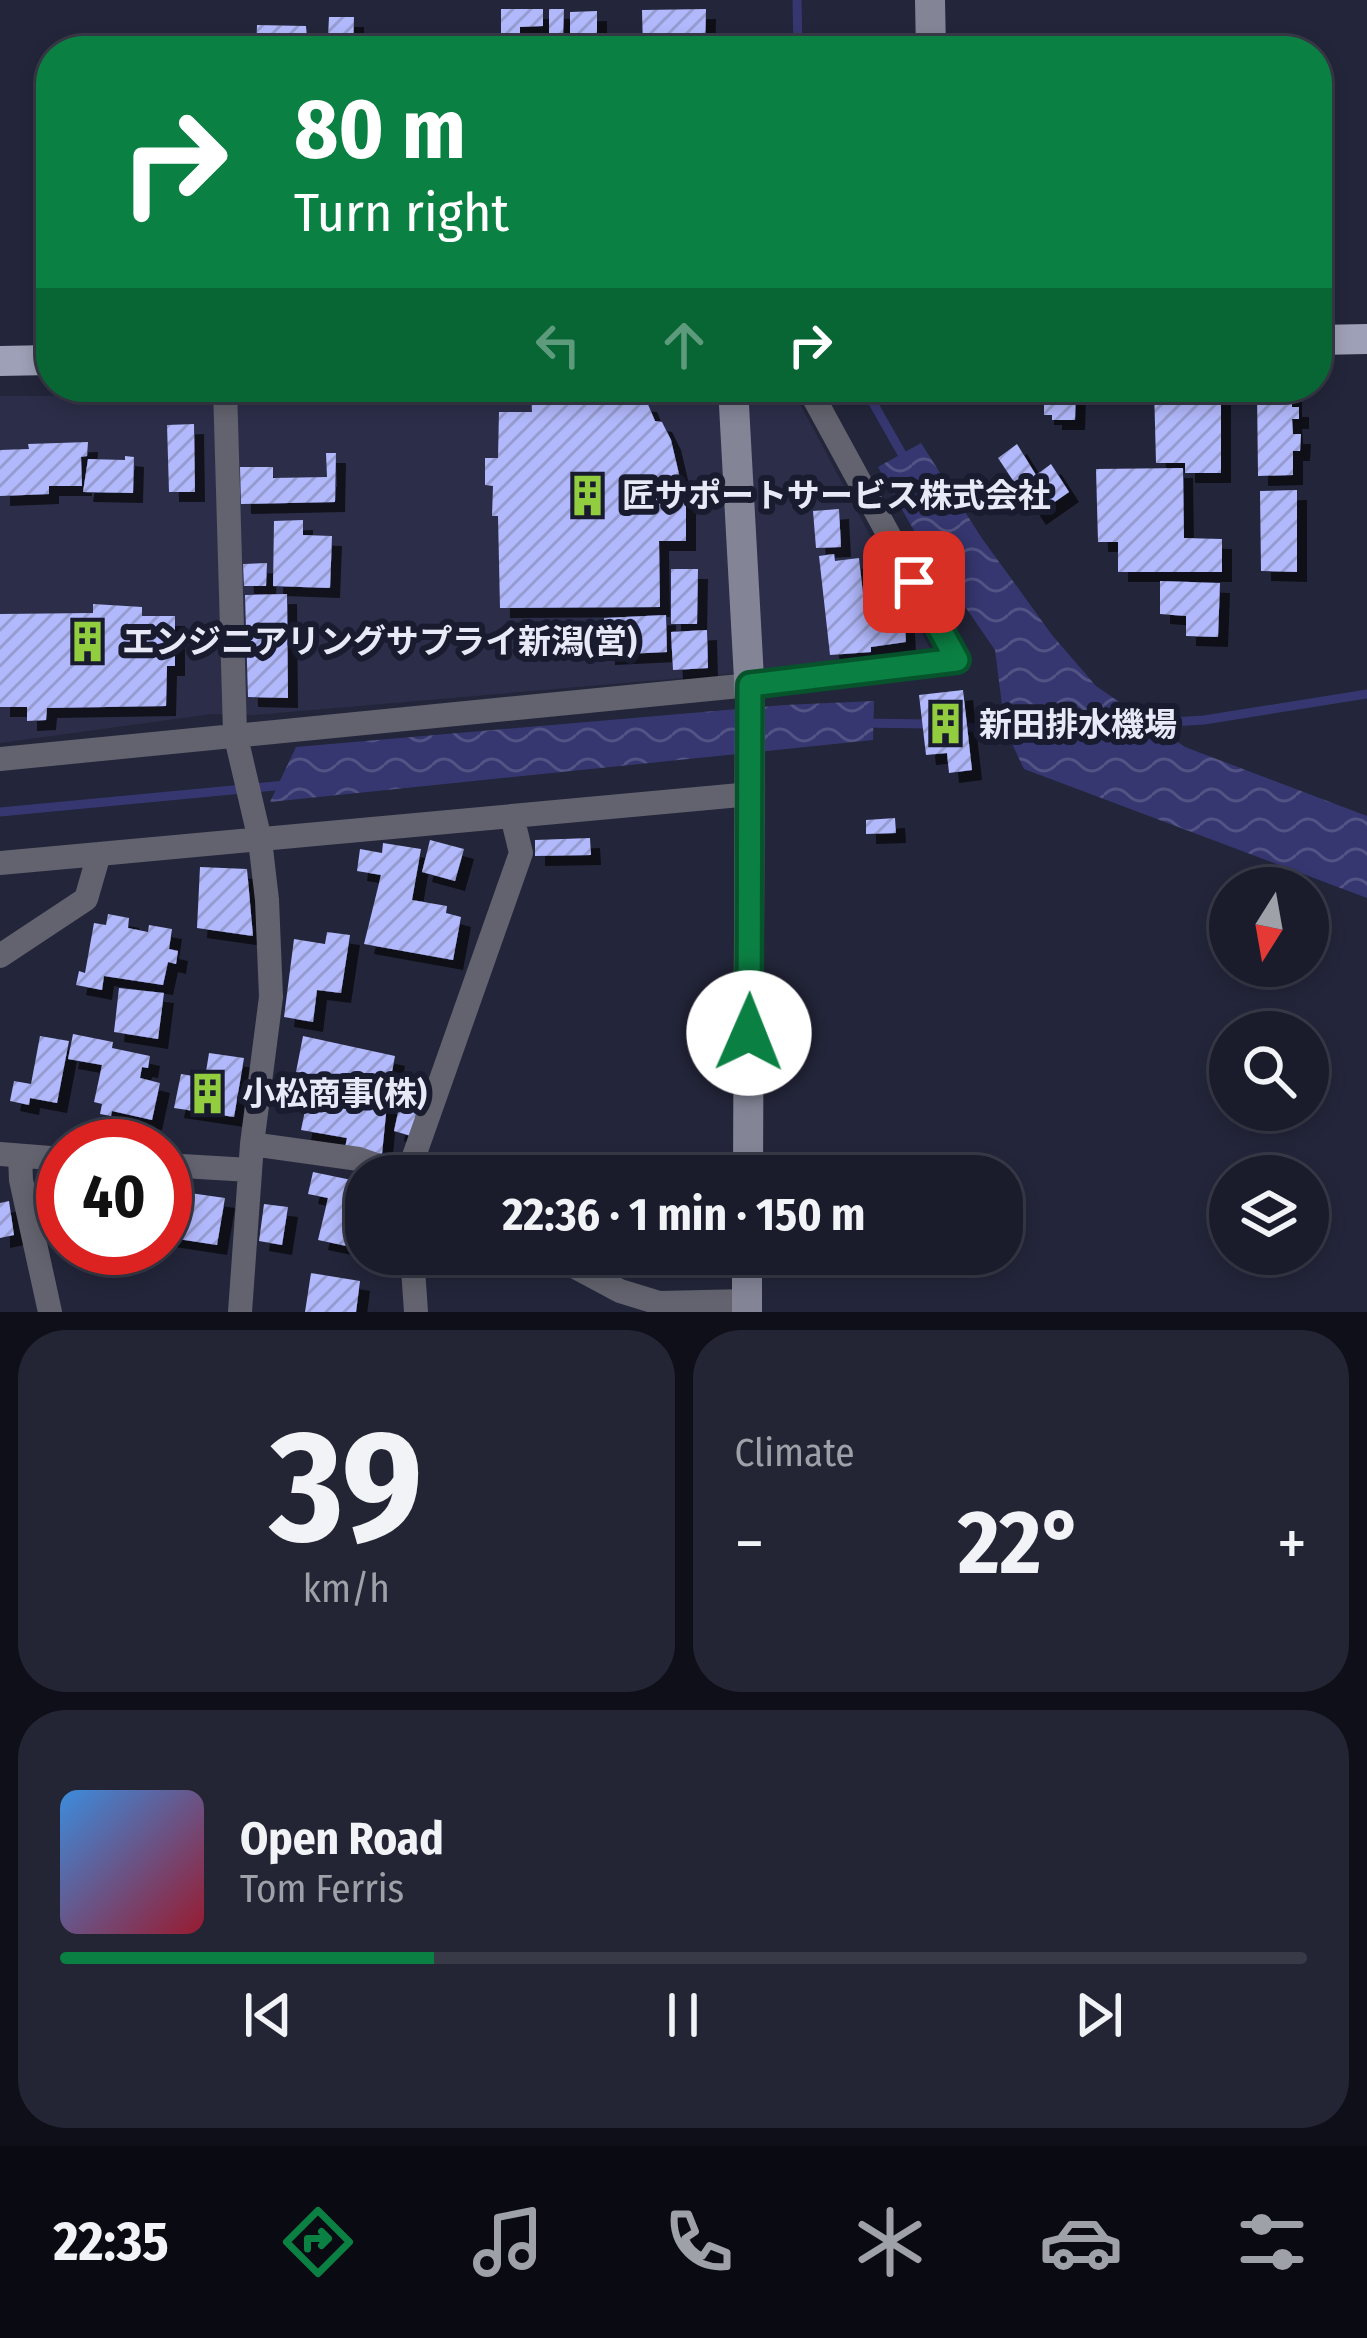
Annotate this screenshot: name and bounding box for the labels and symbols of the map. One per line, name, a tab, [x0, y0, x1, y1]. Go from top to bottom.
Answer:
building icon: 匠サポートサービス株式会社	[565, 472, 611, 518]
place label: 匠サポートサービス株式会社	[622, 476, 1051, 516]
pin	[863, 531, 965, 633]
building icon: エンジニアリングサプライ新潟(営)	[65, 618, 111, 664]
place label: エンジニアリングサプライ新潟(営)	[122, 622, 637, 662]
building icon: 新田排水機場	[922, 701, 968, 747]
place label: 新田排水機場	[979, 705, 1177, 745]
north arrow	[1209, 867, 1329, 987]
position arrow	[686, 970, 812, 1096]
building icon: 小松商事(株)	[185, 1070, 231, 1116]
place label: 小松商事(株)	[242, 1074, 427, 1114]
speed limit sign: 40	[36, 1119, 192, 1275]

